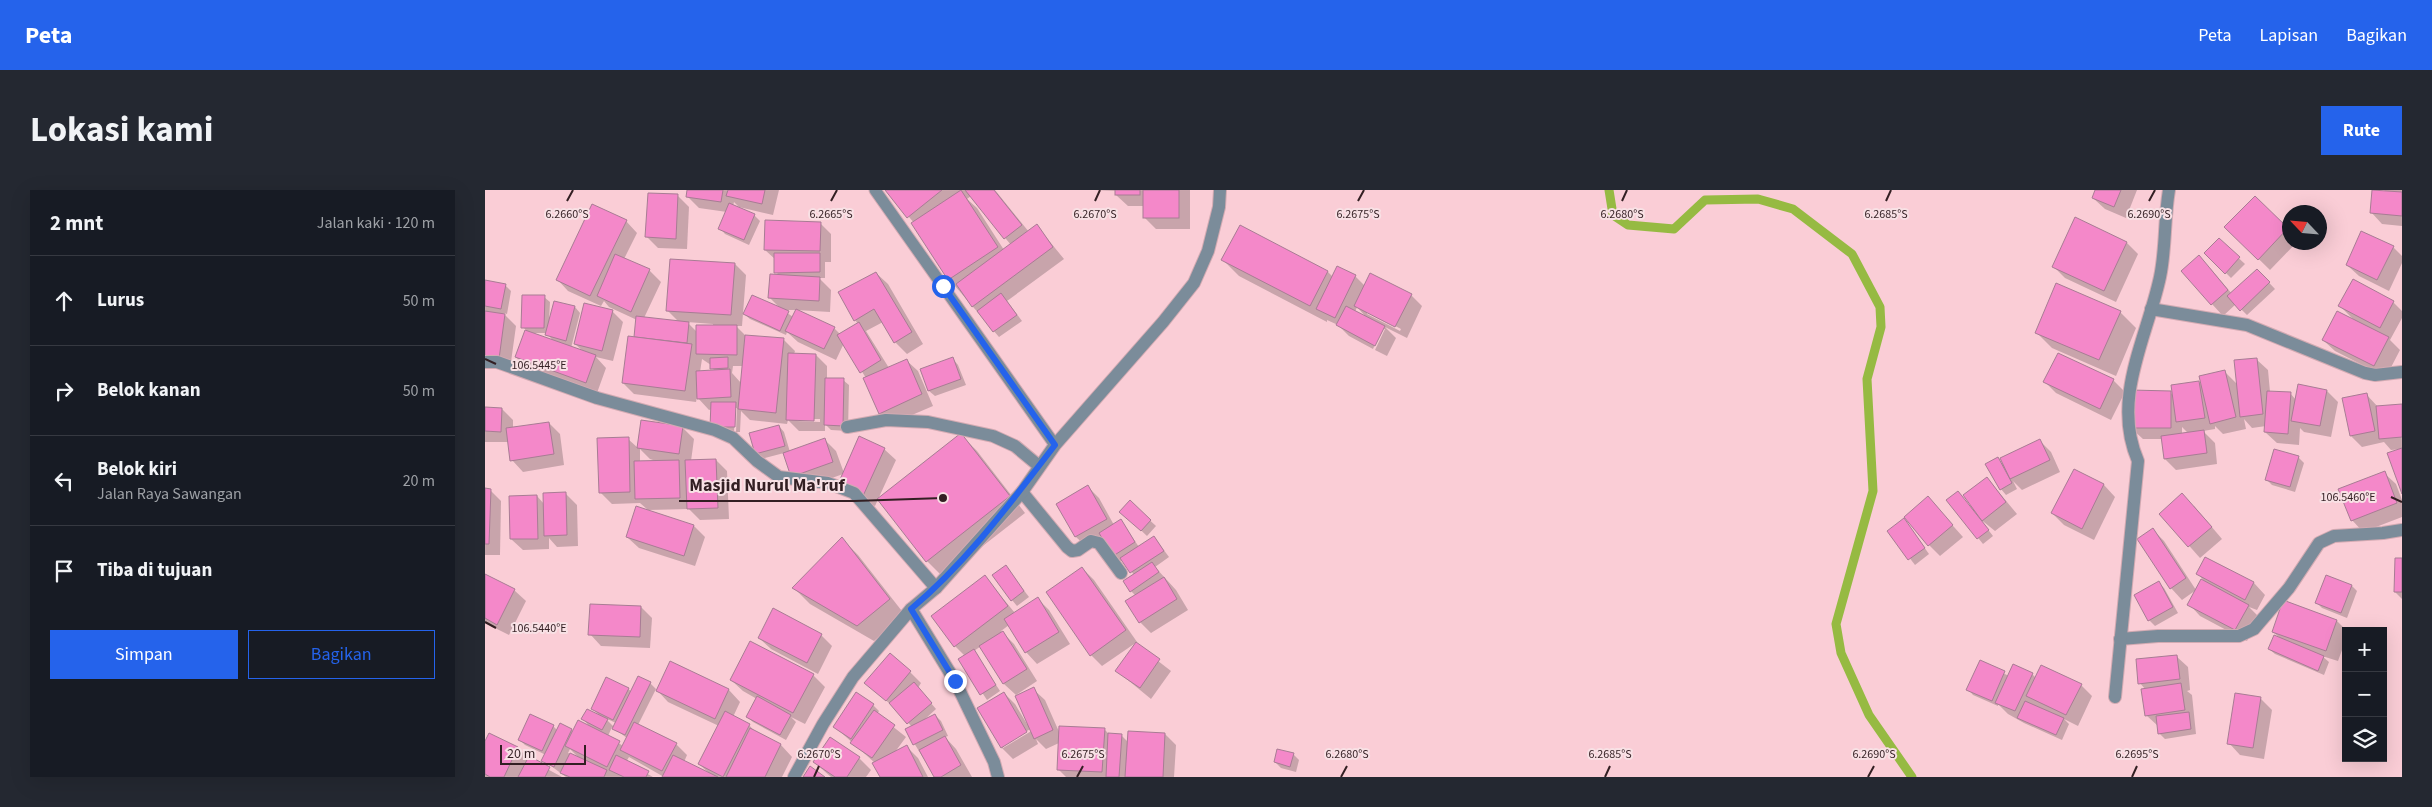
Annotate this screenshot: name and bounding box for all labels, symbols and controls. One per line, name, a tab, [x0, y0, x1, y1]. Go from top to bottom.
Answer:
text: Peta	[25, 18, 72, 53]
text: Peta	[2198, 23, 2231, 48]
text: Lapisan	[2259, 23, 2318, 48]
text: Bagikan	[2346, 23, 2407, 48]
text: Lokasi kami	[30, 105, 213, 155]
button: Rute	[2321, 106, 2402, 155]
north arrow	[2282, 205, 2327, 250]
text: 6.2660°S	[545, 206, 589, 223]
text: 6.2665°S	[809, 206, 853, 223]
text: 6.2670°S	[1073, 206, 1117, 223]
text: 6.2675°S	[1336, 206, 1380, 223]
text: 6.2680°S	[1600, 206, 1644, 223]
text: 6.2685°S	[1864, 206, 1908, 223]
text: 6.2690°S	[2127, 206, 2171, 223]
text: 2 mnt	[50, 208, 103, 238]
text: Jalan kaki · 120 m	[317, 212, 435, 234]
route start	[932, 275, 955, 298]
icon: ahead	[50, 287, 78, 315]
text: Lurus	[97, 287, 144, 314]
text: 50 m	[403, 290, 435, 312]
text: 106.5445°E	[511, 357, 567, 374]
icon: right	[50, 377, 78, 405]
text: Belok kanan	[97, 377, 201, 404]
text: 50 m	[403, 380, 435, 402]
text: Belok kiri	[97, 456, 177, 483]
icon: left	[50, 467, 78, 495]
callout: Masjid Nurul Ma'ruf	[679, 468, 854, 501]
text: 20 m	[403, 470, 435, 492]
text: Masjid Nurul Ma'ruf	[689, 473, 846, 498]
text: Jalan Raya Sawangan	[97, 483, 242, 505]
text: 106.5460°E	[2320, 489, 2376, 506]
icon: arrive	[50, 557, 78, 585]
text: Tiba di tujuan	[97, 557, 212, 584]
text: 106.5440°E	[511, 620, 567, 637]
map controls	[2342, 627, 2387, 762]
button: +	[2342, 627, 2387, 672]
button: Simpan	[50, 630, 238, 679]
button: Bagikan	[248, 630, 435, 679]
route end	[944, 670, 967, 693]
button: −	[2342, 672, 2387, 717]
button: layers	[2342, 717, 2387, 762]
scale bar	[500, 742, 586, 765]
text: 20 m	[507, 744, 535, 764]
text: 6.2670°S	[797, 746, 841, 763]
text: 6.2675°S	[1061, 746, 1105, 763]
text: 6.2680°S	[1325, 746, 1369, 763]
text: 6.2685°S	[1588, 746, 1632, 763]
text: 6.2690°S	[1852, 746, 1896, 763]
text: 6.2695°S	[2115, 746, 2159, 763]

